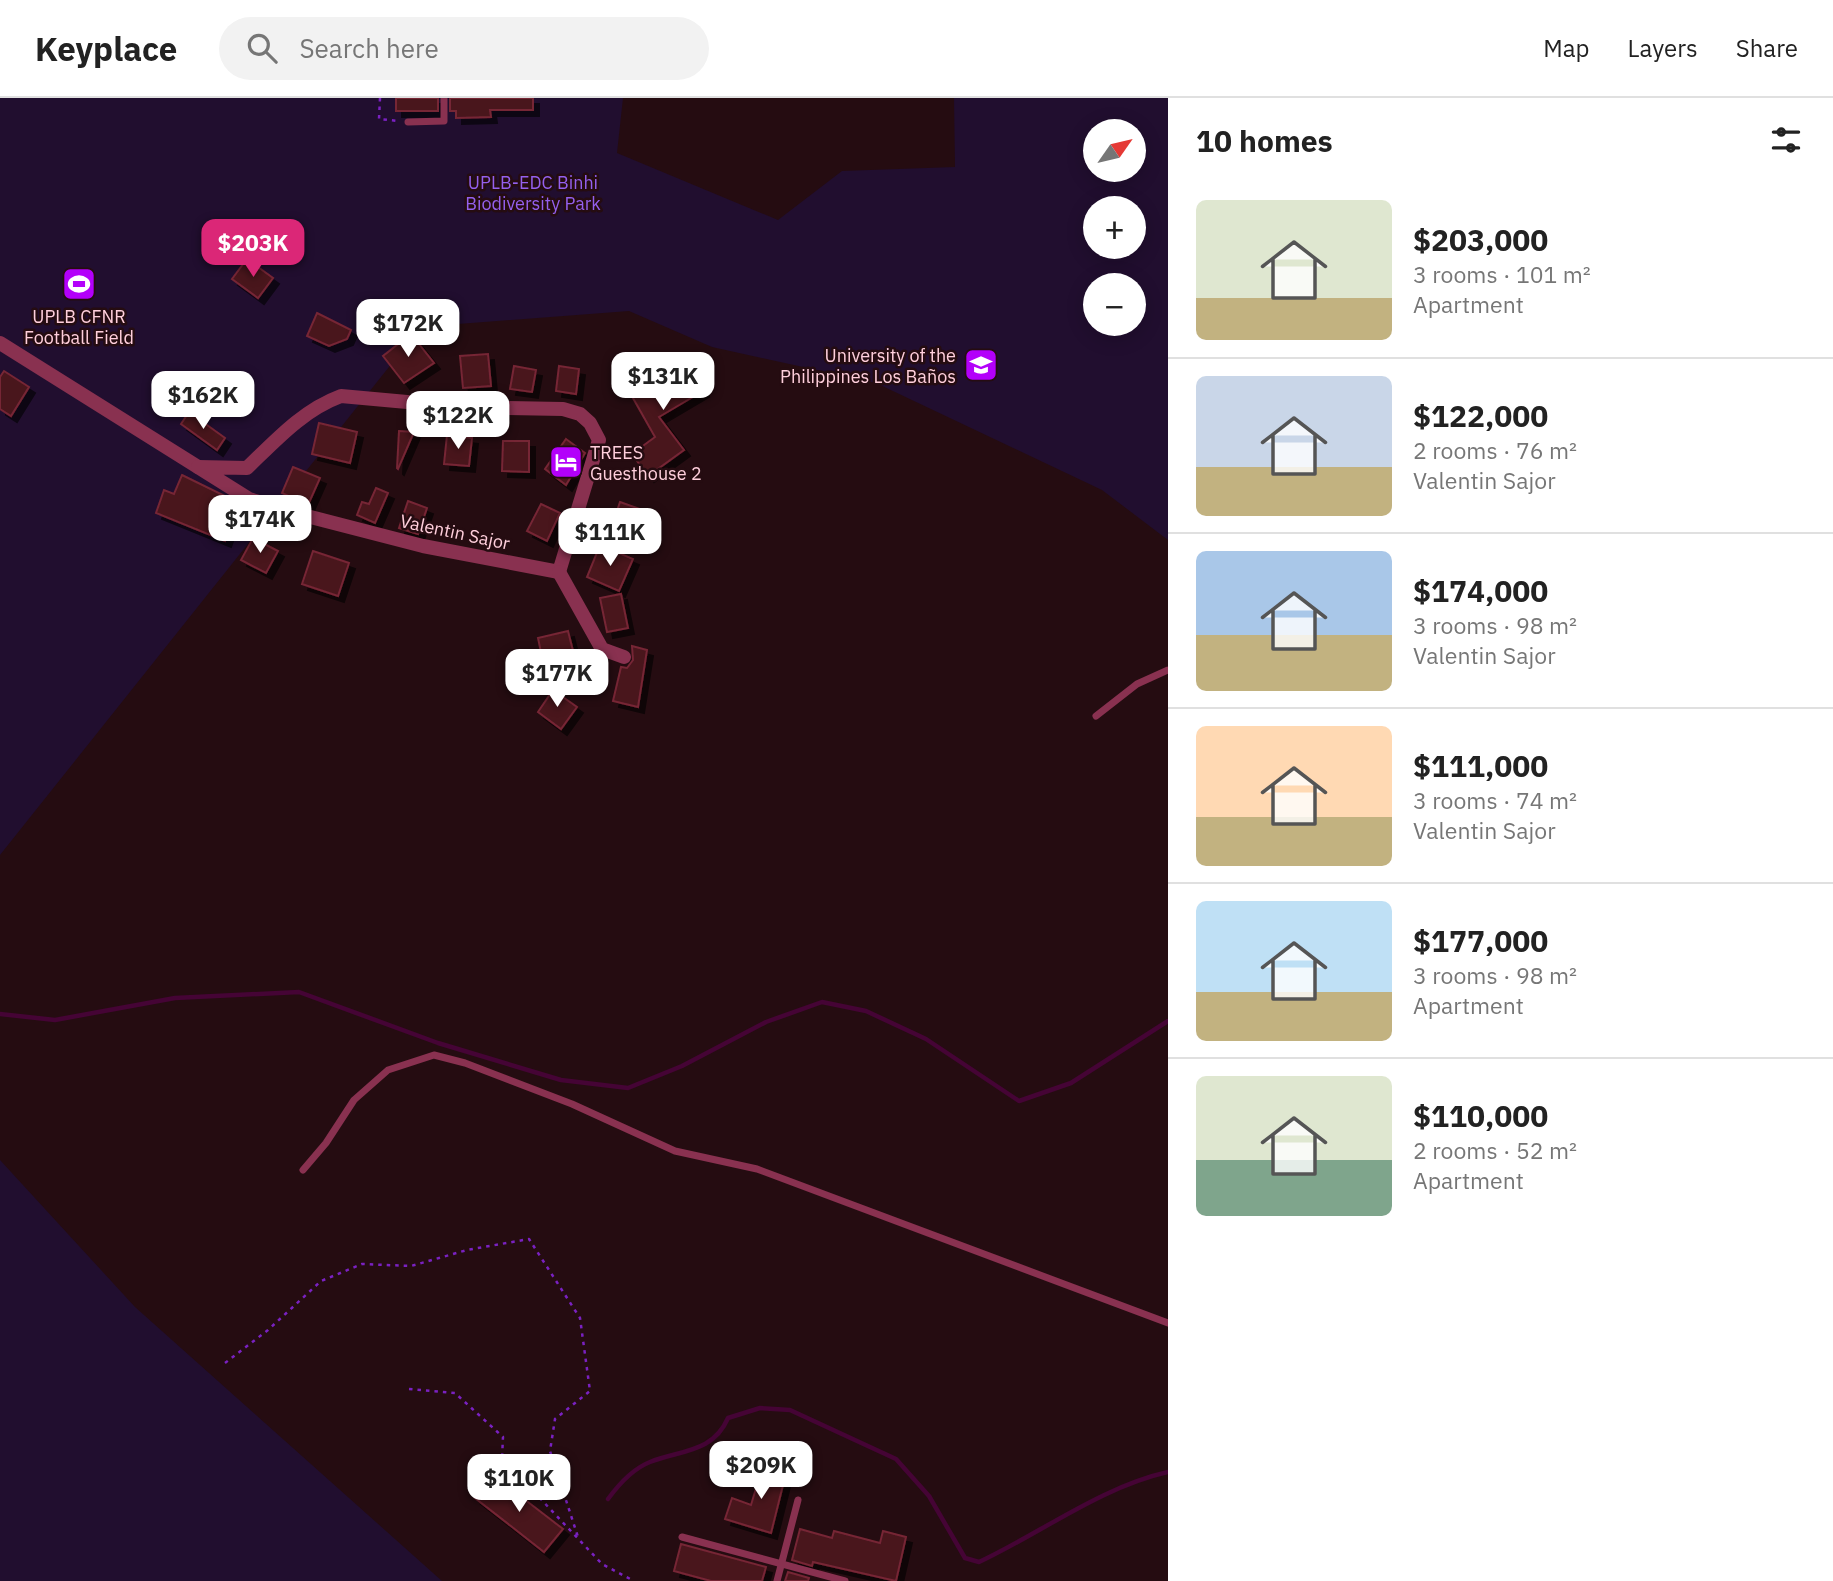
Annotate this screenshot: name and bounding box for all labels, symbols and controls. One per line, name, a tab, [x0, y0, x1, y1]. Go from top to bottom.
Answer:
search box	[219, 17, 709, 80]
text: Keyplace	[35, 27, 177, 70]
icon: search	[243, 29, 281, 67]
text: Search here	[299, 31, 439, 65]
text: Map	[1543, 32, 1590, 64]
text: Layers	[1628, 32, 1698, 64]
text: Share	[1736, 32, 1798, 64]
north arrow	[1083, 119, 1146, 182]
map controls	[1083, 119, 1146, 336]
text: 10 homes	[1196, 121, 1333, 160]
icon: filters	[1767, 121, 1805, 159]
park label: UPLB-EDC Binhi Biodiversity Park	[465, 171, 601, 215]
button: +	[1083, 196, 1146, 259]
pin: $203K	[204, 220, 302, 279]
text: $203,000	[1413, 220, 1548, 259]
text: $203K	[217, 227, 289, 257]
icon: home	[1252, 228, 1336, 312]
text: 3 rooms · 101 m²	[1413, 259, 1591, 289]
sports icon: UPLB CFNR Football Field	[60, 265, 98, 303]
button: −	[1083, 273, 1146, 336]
text: Apartment	[1413, 289, 1524, 319]
pin: $172K	[359, 300, 457, 359]
place label: UPLB CFNR Football Field	[24, 305, 134, 349]
text: $172K	[372, 307, 444, 337]
place label: University of the Philippines Los Baños	[780, 344, 956, 388]
school or university icon: University of the Philippines Los Baños	[962, 346, 1000, 384]
pin: $131K	[614, 352, 712, 412]
text: $131K	[627, 360, 699, 390]
pin: $162K	[154, 372, 252, 431]
text: $162K	[167, 379, 239, 409]
pin: $122K	[409, 392, 507, 451]
text: $122,000	[1413, 396, 1548, 435]
text: $122K	[422, 399, 494, 429]
icon: home	[1252, 404, 1336, 488]
text: 2 rooms · 76 m²	[1413, 435, 1577, 465]
place label: TREES Guesthouse 2	[590, 441, 702, 485]
hotel icon: TREES Guesthouse 2	[547, 443, 585, 481]
text: Valentin Sajor	[1413, 465, 1556, 495]
pin: $174K	[211, 496, 309, 555]
text: $174K	[224, 503, 296, 533]
pin: $111K	[561, 508, 659, 568]
street label: Valentin Sajor	[398, 509, 512, 555]
text: $111K	[574, 516, 646, 546]
text: $174,000	[1413, 571, 1548, 610]
icon: home	[1252, 579, 1336, 663]
text: 3 rooms · 98 m²	[1413, 610, 1577, 640]
text: Valentin Sajor	[1413, 640, 1556, 670]
pin: $177K	[508, 650, 606, 709]
text: $177K	[521, 657, 593, 687]
text: $111,000	[1413, 746, 1548, 785]
icon: home	[1252, 754, 1336, 838]
text: 3 rooms · 74 m²	[1413, 785, 1577, 815]
text: Valentin Sajor	[1413, 815, 1556, 845]
text: $177,000	[1413, 921, 1548, 960]
icon: home	[1252, 929, 1336, 1013]
text: 3 rooms · 98 m²	[1413, 960, 1577, 990]
text: Apartment	[1413, 990, 1524, 1020]
text: $110,000	[1413, 1096, 1548, 1135]
icon: home	[1252, 1104, 1336, 1188]
text: 2 rooms · 52 m²	[1413, 1135, 1577, 1165]
text: Apartment	[1413, 1165, 1524, 1195]
pin: $209K	[712, 1442, 810, 1501]
text: $209K	[725, 1449, 797, 1479]
pin: $110K	[470, 1454, 568, 1514]
text: $110K	[483, 1462, 555, 1492]

